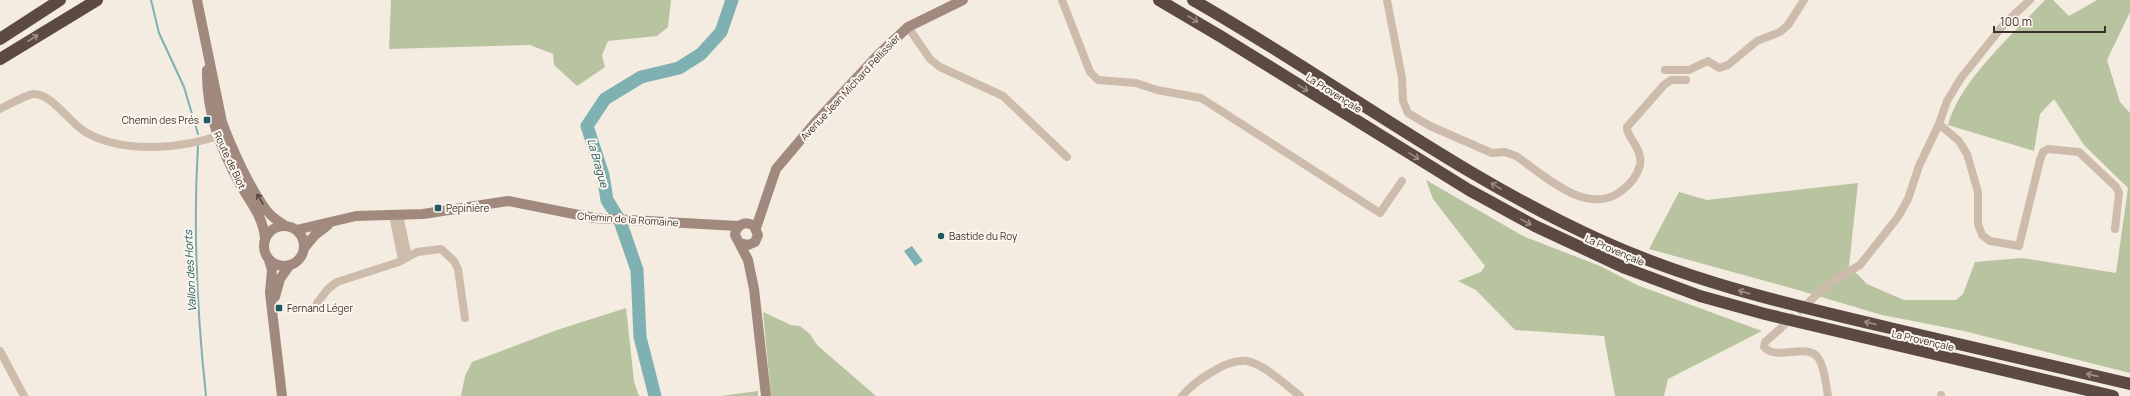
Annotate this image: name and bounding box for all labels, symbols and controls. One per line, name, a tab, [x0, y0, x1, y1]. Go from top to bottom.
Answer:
scale bar	[1994, 8, 2105, 34]
text: 100 m	[2000, 13, 2032, 30]
one-way arrow	[1187, 16, 1199, 24]
street label: Avenue Jean Michard Pellissier	[797, 31, 903, 143]
one-way arrow	[27, 34, 38, 42]
street label: La Provençale	[1303, 70, 1365, 116]
one-way arrow	[1297, 84, 1309, 92]
place label: Chemin des Prés	[122, 113, 199, 127]
marker: Chemin des Prés	[202, 115, 212, 125]
street label: Route de Biot	[211, 129, 249, 191]
water label: La Brague	[584, 137, 613, 190]
one-way arrow	[1408, 153, 1420, 161]
one-way arrow	[1490, 182, 1502, 190]
one-way arrow	[255, 193, 263, 205]
place label: Pepinière	[446, 201, 490, 215]
marker: Pepinière	[433, 203, 443, 213]
street label: Chemin de la Romaine	[577, 208, 679, 230]
one-way arrow	[1520, 218, 1532, 226]
water label: Vallon des Horts	[180, 229, 199, 312]
place label: Bastide du Roy	[949, 229, 1018, 243]
marker: Bastide du Roy	[936, 231, 946, 241]
street label: La Provençale	[1583, 231, 1647, 269]
one-way arrow	[1738, 288, 1751, 295]
place label: Fernand Léger	[287, 301, 353, 315]
marker: Fernand Léger	[274, 303, 284, 313]
one-way arrow	[1864, 319, 1877, 327]
street label: La Provençale	[1890, 326, 1956, 354]
one-way arrow	[2086, 370, 2099, 378]

